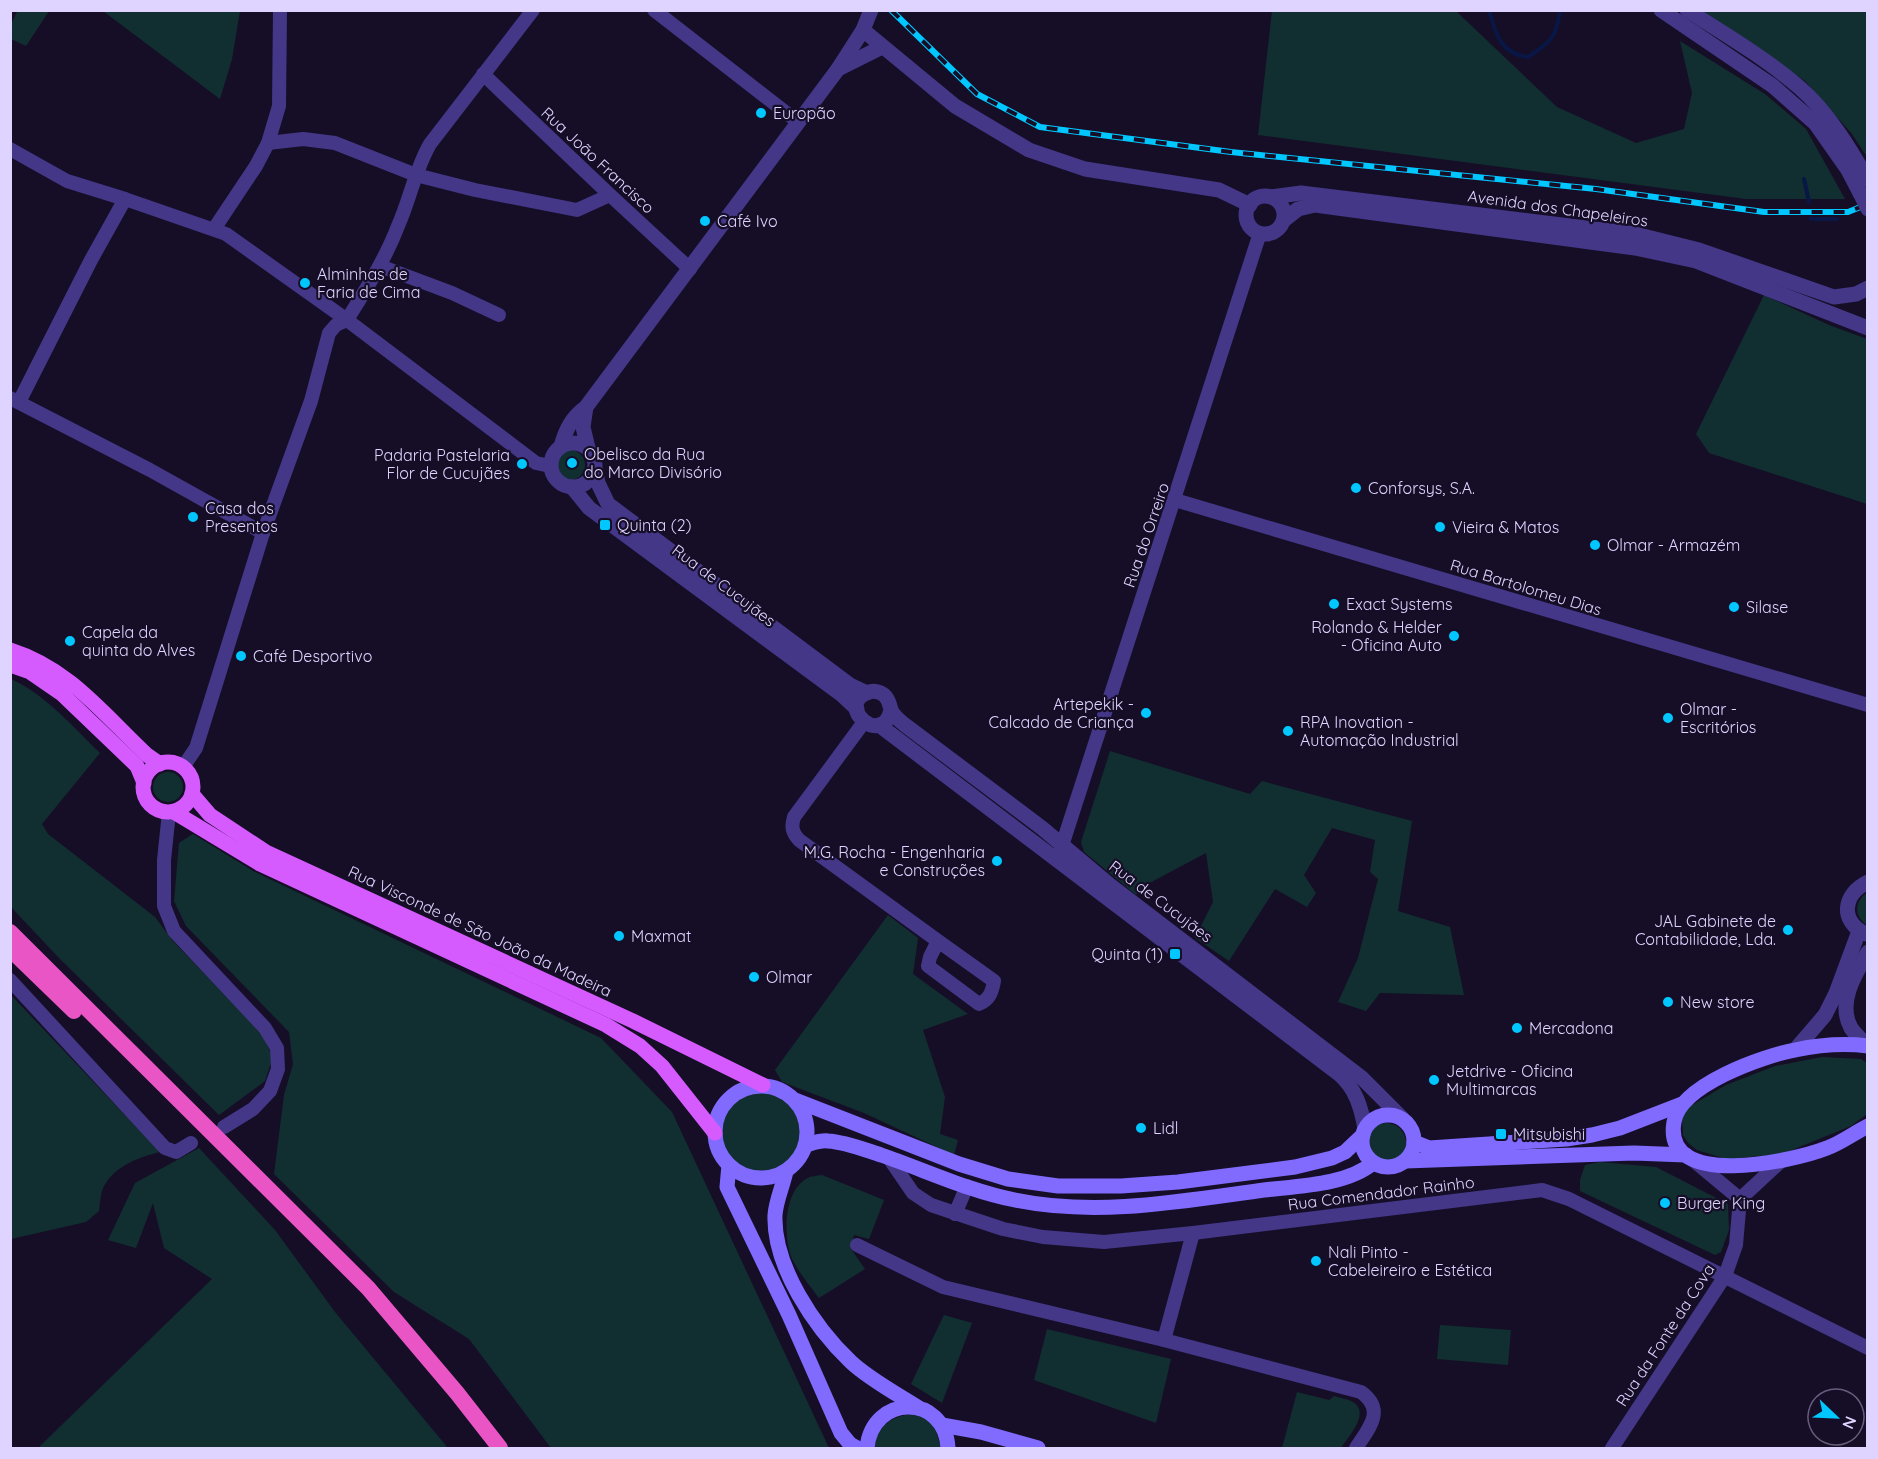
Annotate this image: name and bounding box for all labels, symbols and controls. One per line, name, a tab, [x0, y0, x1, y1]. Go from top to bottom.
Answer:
street label: Rua João Francisco	[537, 102, 659, 218]
place label: Europão	[773, 103, 836, 123]
marker: Europão	[754, 106, 768, 120]
street label: Avenida dos Chapeleiros	[1467, 185, 1649, 231]
place label: Café Ivo	[717, 211, 778, 231]
marker: Café Ivo	[698, 214, 712, 228]
place label: Alminhas de Faria de Cima	[317, 264, 420, 302]
marker: Alminhas de Faria de Cima	[298, 276, 312, 290]
place label: Obelisco da Rua do Marco Divisório	[584, 444, 722, 482]
place label: Padaria Pastelaria Flor de Cucujães	[374, 445, 510, 483]
marker: Obelisco da Rua do Marco Divisório	[565, 456, 579, 470]
marker: Padaria Pastelaria Flor de Cucujães	[515, 457, 529, 471]
place label: Conforsys, S.A.	[1368, 478, 1475, 498]
street label: Rua do Orreiro	[1119, 480, 1173, 590]
marker: Conforsys, S.A.	[1349, 481, 1363, 495]
place label: Casa dos Presentos	[205, 498, 278, 536]
marker: Casa dos Presentos	[186, 510, 200, 524]
place label: Quinta (2)	[617, 515, 692, 535]
place label: Vieira & Matos	[1452, 517, 1559, 537]
marker: Quinta (2)	[598, 518, 612, 532]
marker: Vieira & Matos	[1433, 520, 1447, 534]
place label: Olmar - Armazém	[1607, 535, 1740, 555]
marker: Olmar - Armazém	[1588, 538, 1602, 552]
street label: Rua de Cucujães	[668, 540, 780, 630]
street label: Rua Bartolomeu Dias	[1448, 554, 1604, 620]
place label: Exact Systems	[1346, 594, 1453, 614]
marker: Exact Systems	[1327, 597, 1341, 611]
place label: Silase	[1746, 597, 1788, 617]
marker: Silase	[1727, 600, 1741, 614]
place label: Rolando & Helder - Oficina Auto	[1311, 617, 1442, 655]
place label: Capela da quinta do Alves	[82, 622, 195, 660]
marker: Rolando & Helder - Oficina Auto	[1447, 629, 1461, 643]
marker: Capela da quinta do Alves	[63, 634, 77, 648]
place label: Café Desportivo	[253, 646, 372, 666]
marker: Café Desportivo	[234, 649, 248, 663]
place label: Artepekik - Calcado de Criança	[989, 694, 1134, 732]
place label: Olmar - Escritórios	[1680, 699, 1756, 737]
marker: Artepekik - Calcado de Criança	[1139, 706, 1153, 720]
marker: Olmar - Escritórios	[1661, 711, 1675, 725]
place label: RPA Inovation - Automação Industrial	[1300, 712, 1459, 750]
marker: RPA Inovation - Automação Industrial	[1281, 724, 1295, 738]
place label: M.G. Rocha - Engenharia e Construções	[804, 842, 985, 880]
marker: M.G. Rocha - Engenharia e Construções	[990, 854, 1004, 868]
street label: Rua de Cucujães	[1105, 856, 1217, 946]
street label: Rua Visconde de São João da Madeira	[345, 861, 615, 1001]
place label: JAL Gabinete de Contabilidade, Lda.	[1635, 911, 1776, 949]
marker: JAL Gabinete de Contabilidade, Lda.	[1781, 923, 1795, 937]
place label: Maxmat	[631, 926, 691, 946]
marker: Maxmat	[612, 929, 626, 943]
place label: Quinta (1)	[1091, 944, 1163, 964]
marker: Quinta (1)	[1168, 947, 1182, 961]
place label: Olmar	[766, 967, 812, 987]
marker: Olmar	[747, 970, 761, 984]
place label: New store	[1680, 992, 1754, 1012]
marker: New store	[1661, 995, 1675, 1009]
place label: Mercadona	[1529, 1018, 1613, 1038]
marker: Mercadona	[1510, 1021, 1524, 1035]
place label: Jetdrive - Oficina Multimarcas	[1446, 1061, 1573, 1099]
marker: Jetdrive - Oficina Multimarcas	[1427, 1073, 1441, 1087]
place label: Lidl	[1153, 1118, 1178, 1138]
marker: Lidl	[1134, 1121, 1148, 1135]
place label: Mitsubishi	[1513, 1124, 1585, 1144]
marker: Mitsubishi	[1494, 1127, 1508, 1141]
street label: Rua Comendador Rainho	[1287, 1172, 1475, 1214]
place label: Burger King	[1677, 1193, 1765, 1213]
marker: Burger King	[1658, 1196, 1672, 1210]
place label: Nali Pinto - Cabeleireiro e Estética	[1328, 1242, 1492, 1280]
marker: Nali Pinto - Cabeleireiro e Estética	[1309, 1254, 1323, 1268]
street label: Rua da Fonte da Cova	[1611, 1260, 1719, 1410]
north arrow	[1806, 1387, 1866, 1447]
text: N	[1838, 1414, 1861, 1432]

